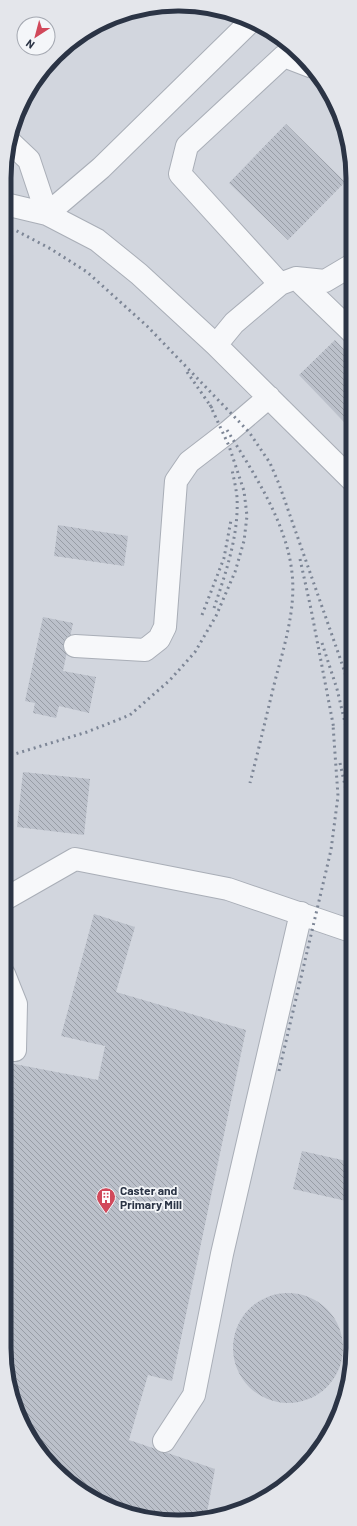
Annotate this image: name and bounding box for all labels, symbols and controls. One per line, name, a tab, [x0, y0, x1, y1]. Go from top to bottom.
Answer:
north arrow	[16, 16, 56, 56]
text: N	[23, 37, 37, 52]
place label: Caster and Primary Mill	[120, 1183, 182, 1211]
building icon: Caster and Primary Mill	[95, 1186, 117, 1214]

